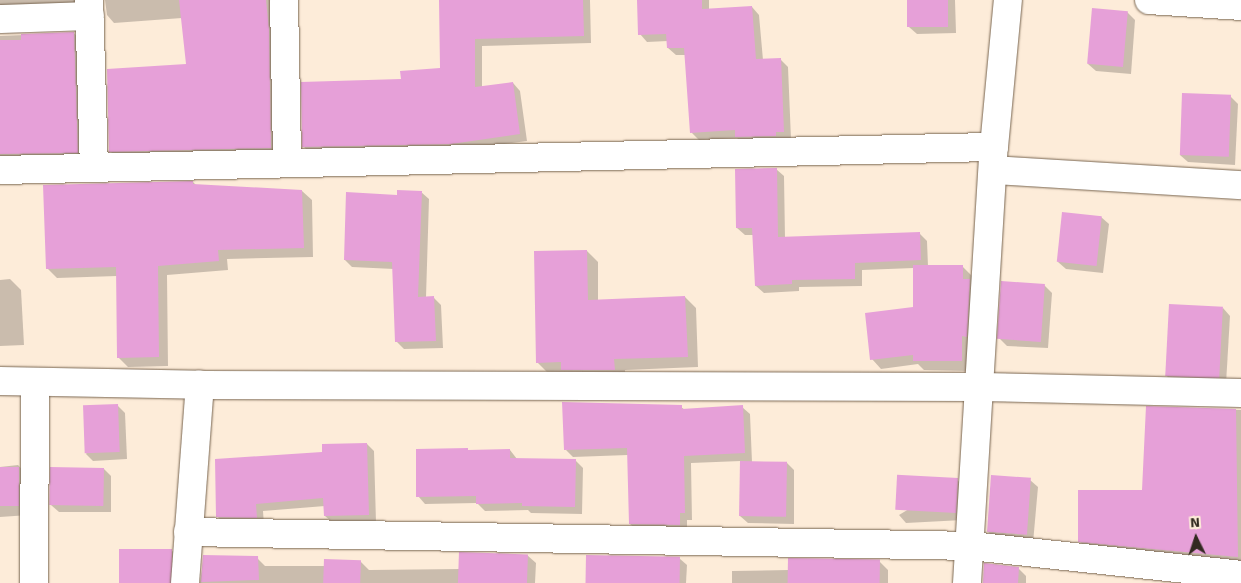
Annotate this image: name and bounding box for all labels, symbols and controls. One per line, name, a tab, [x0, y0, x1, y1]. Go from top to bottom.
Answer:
north arrow	[1171, 513, 1221, 563]
text: N	[1189, 514, 1200, 531]

